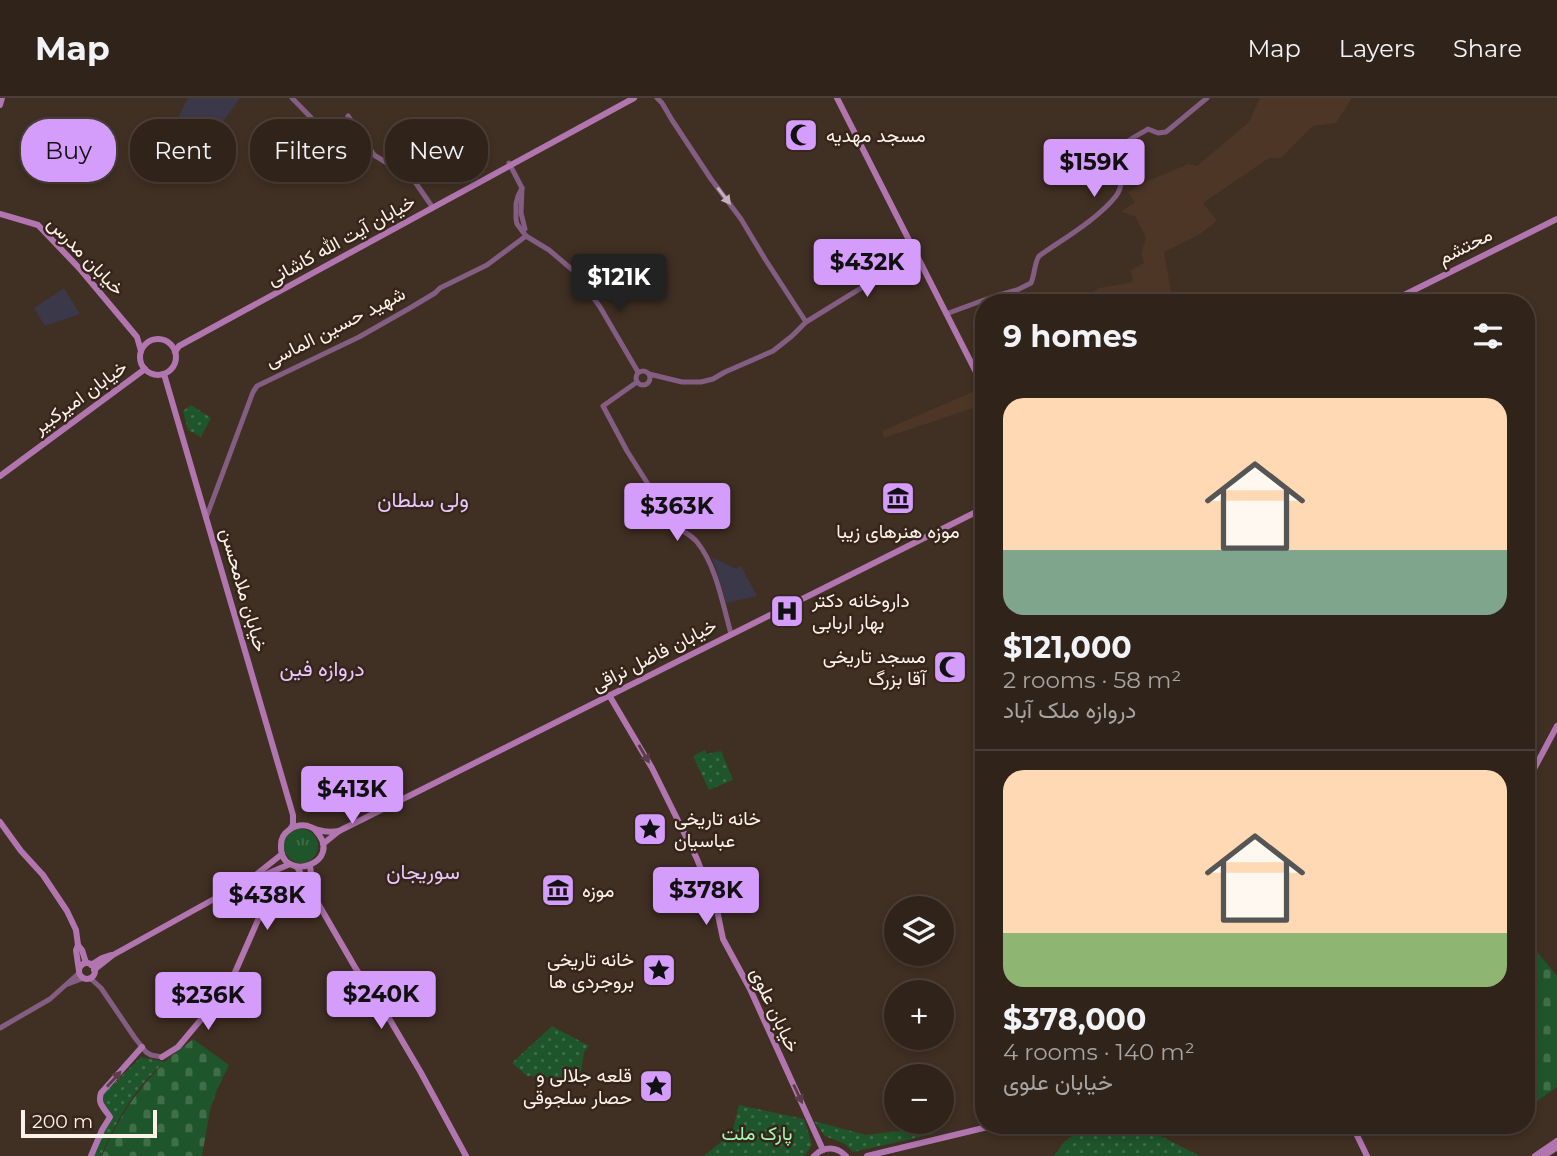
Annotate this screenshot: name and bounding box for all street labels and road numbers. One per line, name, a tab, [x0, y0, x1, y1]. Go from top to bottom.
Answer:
street label: خیابان آیت الله کاشانی	[263, 190, 419, 290]
street label: خیابان مدرس	[43, 212, 129, 300]
street label: محتشم	[1434, 223, 1497, 270]
street label: شهید حسین الماسی	[261, 282, 409, 372]
street label: خیابان امیرکبیر	[28, 355, 131, 439]
street label: خیابان ملامحسن	[215, 526, 273, 654]
street label: خیابان فاضل نراقی	[588, 614, 720, 696]
street label: خیابان علوی	[745, 964, 805, 1056]

